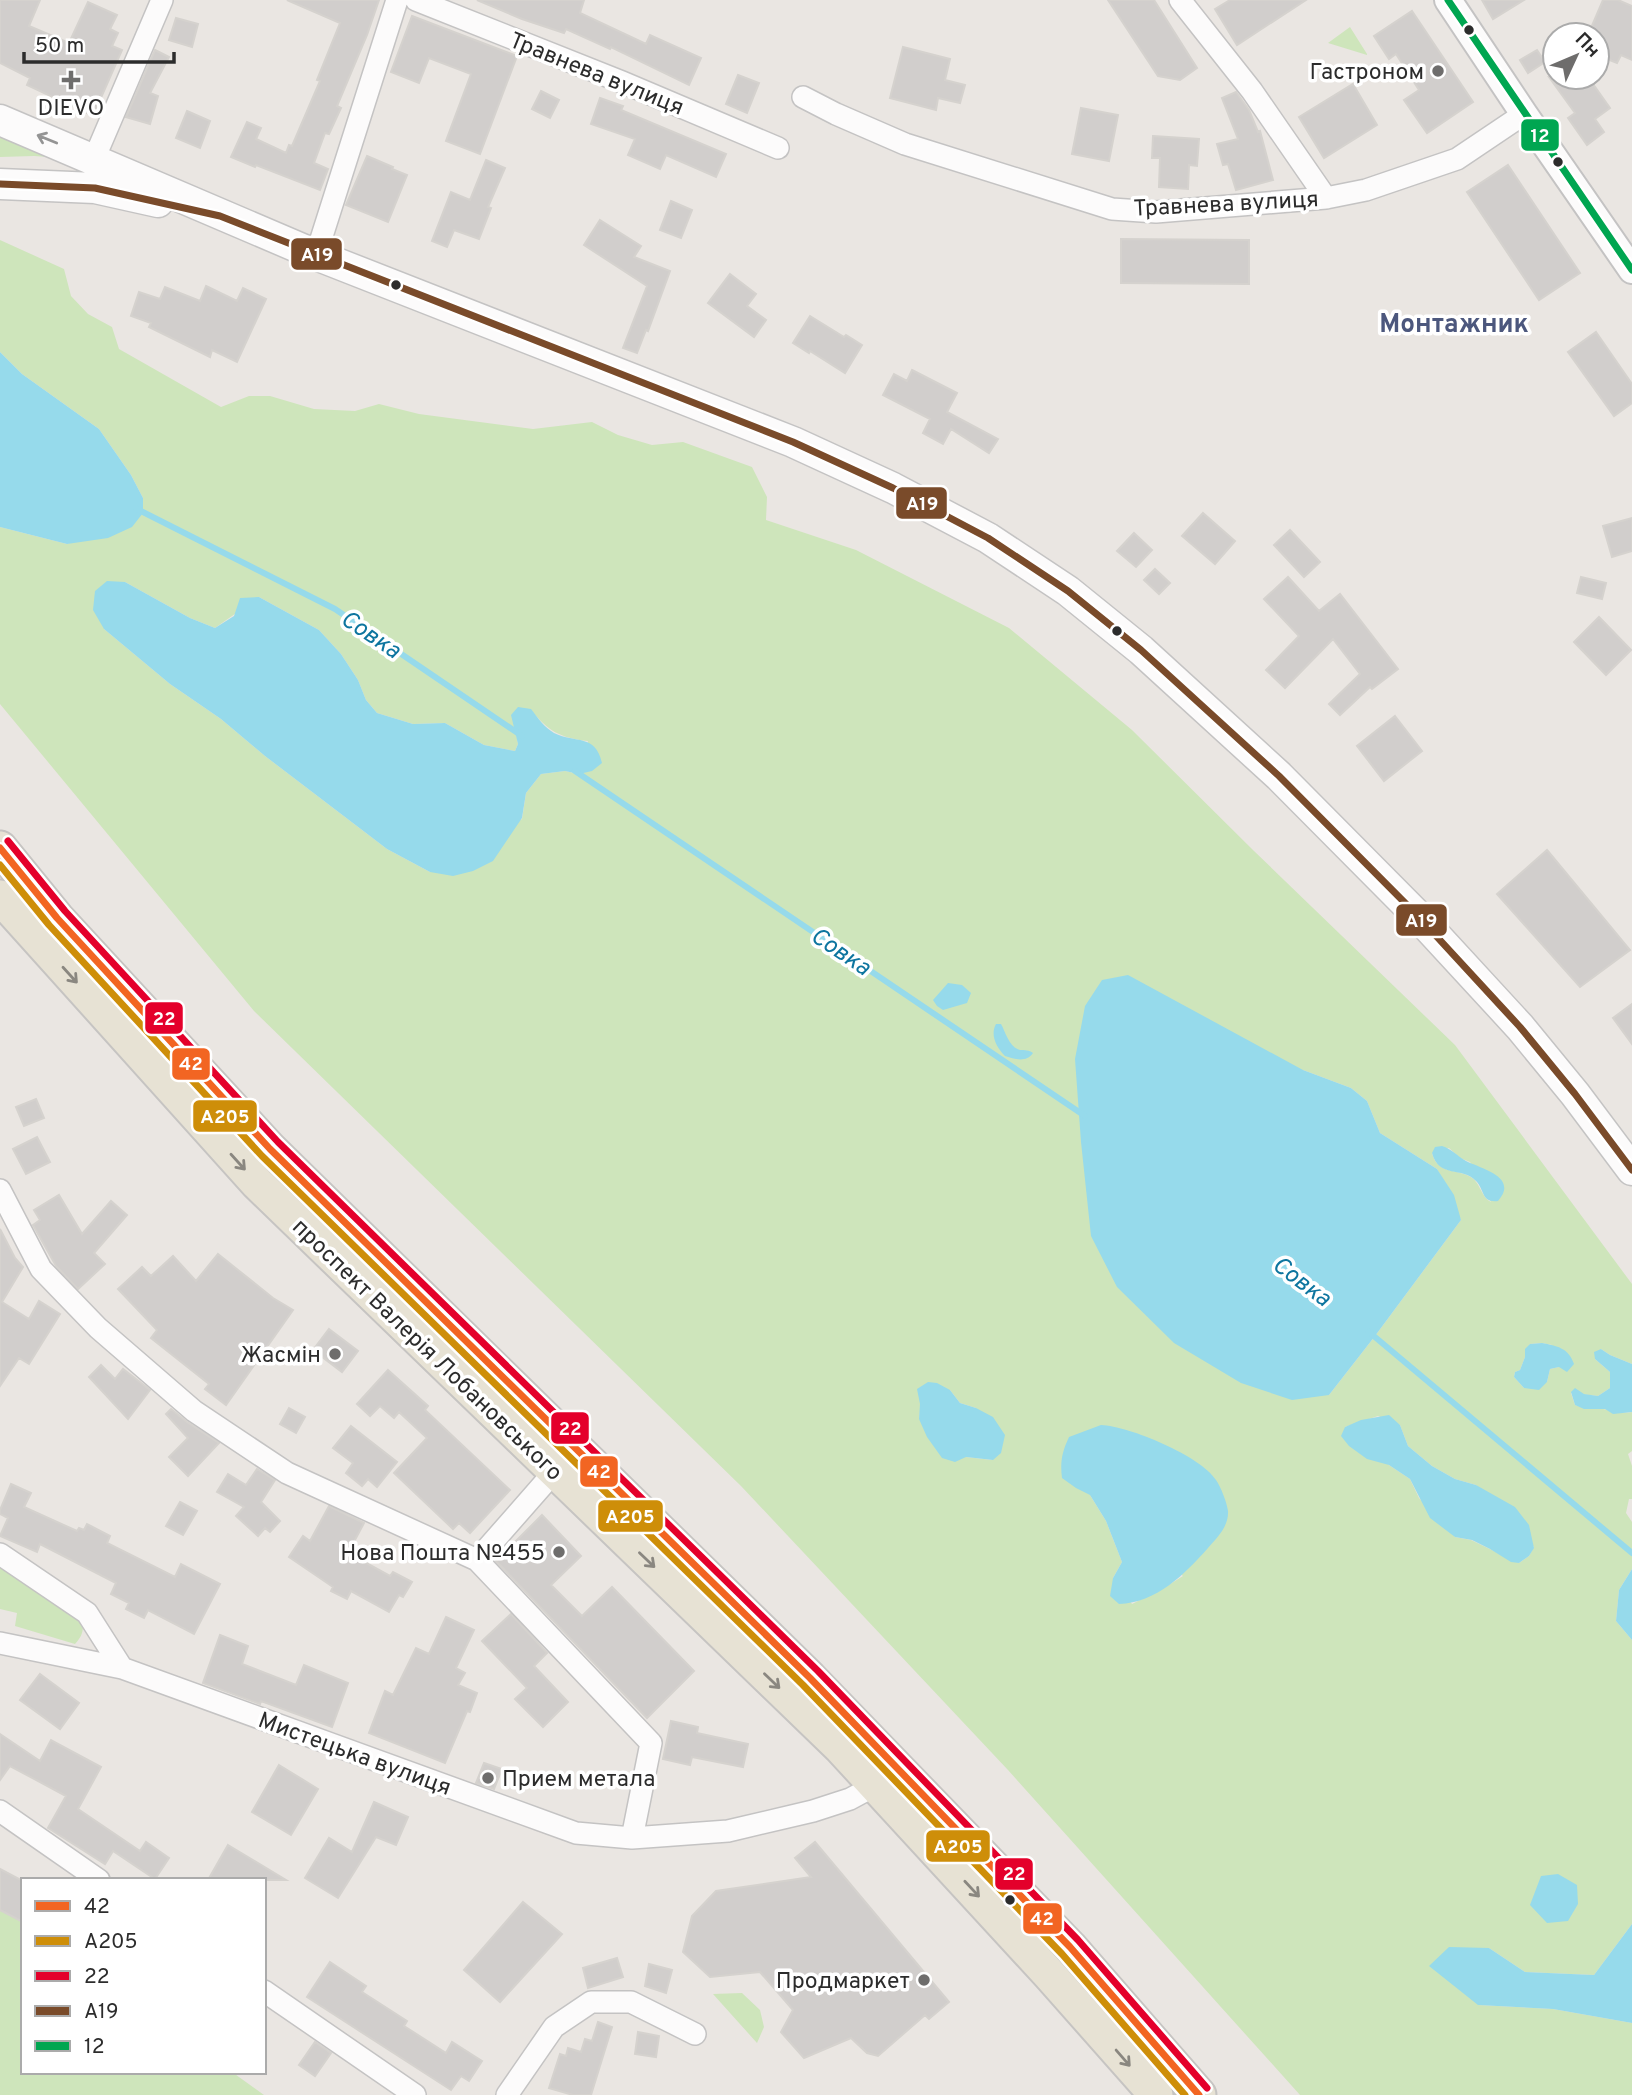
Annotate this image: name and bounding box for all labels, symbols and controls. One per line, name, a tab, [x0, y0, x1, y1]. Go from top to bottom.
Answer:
scale bar	[24, 21, 175, 65]
north arrow	[1541, 21, 1611, 91]
unlabelled marker	[1462, 23, 1476, 37]
street label: Травнева вулиця	[505, 27, 687, 124]
text: Пн	[1569, 28, 1604, 63]
text: 50 m	[35, 33, 84, 60]
place label: Гастроном	[1309, 59, 1424, 88]
marker: Гастроном	[1430, 63, 1446, 79]
marker: DIEVO	[61, 70, 81, 90]
place label: DIEVO	[38, 95, 104, 124]
line badge: 12	[1520, 118, 1560, 152]
text: 12	[1530, 125, 1550, 149]
one-way arrow	[36, 132, 58, 145]
unlabelled marker	[1551, 155, 1565, 169]
street label: Травнева вулиця	[1133, 186, 1320, 225]
line badge: А19	[290, 237, 343, 271]
text: А19	[301, 244, 333, 268]
unlabelled marker	[389, 278, 403, 292]
district label: Монтажник	[1379, 309, 1529, 342]
line badge: А19	[895, 486, 948, 520]
text: А19	[906, 493, 938, 517]
water label: Совка	[334, 605, 406, 667]
unlabelled marker	[1110, 624, 1124, 638]
line badge: А19	[1395, 903, 1448, 937]
text: А19	[1405, 910, 1437, 934]
water label: Совка	[804, 922, 876, 984]
one-way arrow	[61, 966, 78, 983]
line badge: 22	[144, 1001, 184, 1035]
text: 22	[152, 1008, 176, 1032]
line badge: 42	[171, 1047, 211, 1081]
text: 42	[179, 1053, 203, 1077]
line badge: А205	[192, 1099, 258, 1133]
text: А205	[200, 1106, 250, 1130]
one-way arrow	[230, 1153, 247, 1170]
street label: проспект Валерія Лобановського	[285, 1214, 568, 1488]
water label: Совка	[1265, 1251, 1337, 1315]
place label: Жасмін	[240, 1342, 321, 1371]
marker: Жасмін	[327, 1346, 343, 1362]
line badge: 22	[550, 1411, 590, 1445]
text: 22	[558, 1418, 582, 1442]
line badge: 42	[579, 1455, 619, 1488]
text: 42	[587, 1461, 611, 1485]
line badge: А205	[597, 1499, 664, 1533]
text: А205	[605, 1506, 655, 1530]
place label: Нова Пошта №455	[340, 1540, 545, 1569]
marker: Нова Пошта №455	[551, 1544, 567, 1560]
one-way arrow	[638, 1551, 655, 1568]
one-way arrow	[763, 1672, 780, 1689]
street label: Мистецька вулиця	[254, 1707, 455, 1804]
place label: Прием метала	[502, 1766, 655, 1795]
marker: Прием метала	[480, 1770, 496, 1786]
line badge: А205	[925, 1829, 991, 1863]
text: А205	[933, 1836, 983, 1860]
line badge: 22	[994, 1857, 1034, 1891]
text: 22	[1002, 1863, 1026, 1887]
legend	[21, 1878, 266, 2074]
one-way arrow	[963, 1880, 980, 1897]
unlabelled marker	[1003, 1893, 1017, 1907]
text: 42	[84, 1894, 110, 1921]
line badge: 42	[1022, 1902, 1063, 1935]
text: 42	[1030, 1908, 1054, 1932]
text: А205	[84, 1929, 138, 1956]
text: 22	[84, 1964, 110, 1991]
place label: Продмаркет	[776, 1968, 910, 1997]
marker: Продмаркет	[916, 1972, 932, 1988]
text: А19	[84, 1999, 118, 2026]
text: 12	[84, 2034, 105, 2061]
one-way arrow	[1115, 2049, 1131, 2067]

